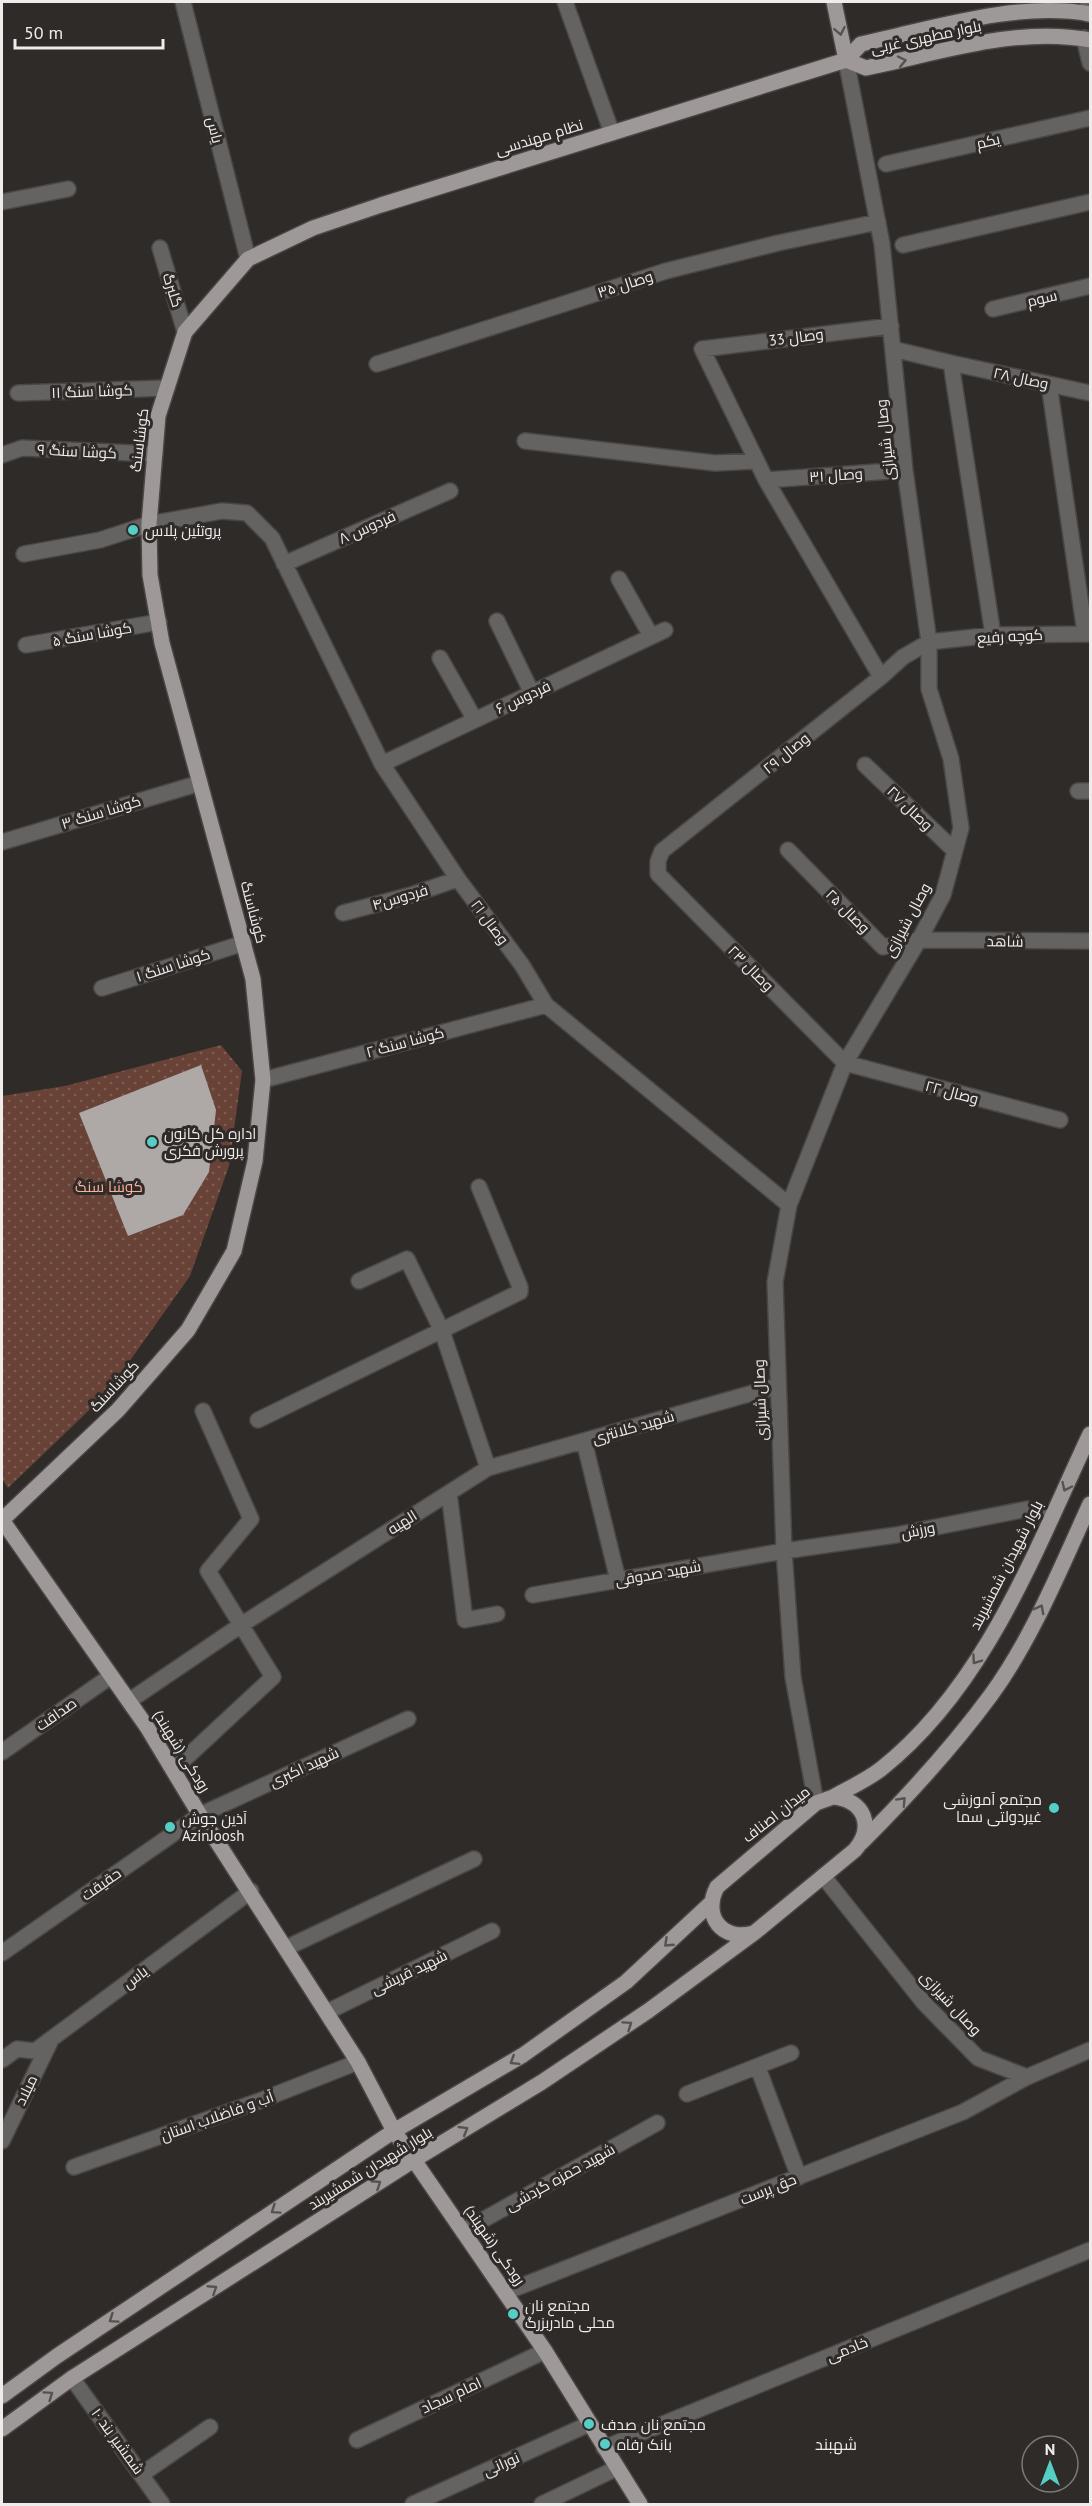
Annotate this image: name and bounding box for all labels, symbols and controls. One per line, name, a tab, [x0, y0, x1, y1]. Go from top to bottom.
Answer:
scale bar	[15, 12, 164, 50]
street label: بلوار مطهری غربی	[869, 16, 983, 59]
text: 50 m	[24, 21, 63, 44]
one-way arrow	[833, 26, 846, 36]
one-way arrow	[897, 55, 907, 68]
street label: یاس	[202, 115, 227, 145]
street label: نظام مهندسی	[493, 115, 585, 160]
street label: یکم	[974, 129, 1002, 154]
street label: وصال ۳۵	[595, 266, 655, 302]
street label: گلبرگ	[159, 270, 187, 310]
street label: سوم	[1025, 285, 1059, 312]
street label: وصال 33	[767, 324, 825, 350]
street label: وصال ۲۸	[992, 363, 1050, 393]
street label: ۱۱ کوشا سنگ	[51, 380, 133, 402]
street label: وصال شیرازی	[871, 398, 900, 482]
street label: کوشاسنگ	[126, 407, 152, 473]
street label: کوشا سنگ ۹	[37, 439, 117, 463]
street label: وصال ۳۱	[809, 464, 863, 486]
street label: فردوس ۸	[335, 506, 399, 549]
place label: پروتئین پلاس	[145, 521, 221, 541]
marker: پروتئین پلاس	[126, 523, 140, 537]
street label: کوشا سنگ ۵	[51, 618, 133, 650]
street label: کوچه رفیع	[977, 625, 1044, 649]
street label: فردوس ۶	[493, 676, 554, 719]
street label: وصال ۲۹	[759, 728, 813, 778]
street label: وصال ۲۷	[883, 782, 937, 834]
street label: کوشا سنگ ۳	[59, 791, 143, 833]
street label: کوشاسنگ	[237, 879, 271, 945]
street label: وصال شیرازی	[879, 879, 935, 961]
street label: فردوس۴	[370, 880, 430, 915]
street label: وصال ۲۵	[822, 885, 874, 937]
street label: وصال ۲۱	[467, 896, 513, 948]
street label: شاهد	[986, 931, 1024, 951]
street label: وصال ۲۳	[724, 941, 778, 995]
street label: کوشا سنگ ۱	[134, 944, 212, 986]
street label: کوشا سنگ ۲	[364, 1022, 446, 1062]
street label: وصال ۲۲	[923, 1076, 981, 1108]
place label: اداره کل کانون پرورش فکری	[164, 1124, 256, 1161]
marker: اداره کل کانون پرورش فکری	[145, 1135, 159, 1149]
park label: کوشا سنگ	[75, 1177, 143, 1196]
street label: کوشاسنگ	[85, 1356, 143, 1416]
street label: وصال شیرازی	[749, 1359, 772, 1441]
street label: شهید کلانتری	[590, 1406, 677, 1449]
one-way arrow	[1061, 1481, 1073, 1492]
street label: بلوار شهیدان شمشیربند	[965, 1497, 1048, 1633]
street label: الهیه	[384, 1506, 421, 1539]
street label: ورزش	[899, 1517, 937, 1544]
street label: شهید صدوقی	[614, 1556, 702, 1591]
one-way arrow	[1032, 1605, 1044, 1616]
one-way arrow	[972, 1653, 983, 1664]
street label: صداقت	[32, 1693, 80, 1735]
street label: رودکی (شهبند)	[148, 1706, 215, 1796]
street label: شهید اکبری	[266, 1743, 342, 1792]
street label: میدان اصناف	[738, 1782, 814, 1847]
place label: مجتمع آموزشی غیردولتی سما	[943, 1790, 1042, 1827]
one-way arrow	[895, 1798, 906, 1808]
marker: مجتمع آموزشی غیردولتی سما	[1047, 1801, 1061, 1815]
place label: آذین جوش AzinJoosh	[182, 1809, 247, 1845]
marker: آذین جوش AzinJoosh	[163, 1820, 177, 1834]
street label: حقیقت	[77, 1864, 125, 1904]
one-way arrow	[665, 1936, 675, 1947]
street label: شهید قریشی	[368, 1945, 451, 2000]
street label: یاس	[119, 1961, 152, 1993]
street label: وصال شیرازی	[915, 1967, 986, 2040]
one-way arrow	[622, 2020, 632, 2032]
one-way arrow	[509, 2053, 520, 2064]
street label: میلاد	[11, 2072, 41, 2108]
street label: آب و فاضلاب استان	[158, 2087, 277, 2146]
street label: بلوار شهیدان شمشیربند	[304, 2122, 436, 2215]
one-way arrow	[458, 2125, 468, 2137]
street label: شهید حمزه گردشی	[502, 2139, 618, 2216]
street label: حق پرست	[737, 2169, 799, 2210]
one-way arrow	[370, 2180, 381, 2191]
street label: رودکی (شهبند)	[460, 2201, 530, 2289]
one-way arrow	[271, 2203, 282, 2214]
one-way arrow	[207, 2284, 217, 2296]
place label: مجتمع نان محلی مادربزرگ	[525, 2296, 615, 2333]
marker: مجتمع نان محلی مادربزرگ	[506, 2307, 520, 2321]
one-way arrow	[109, 2312, 120, 2323]
street label: خادمی	[824, 2332, 871, 2367]
street label: امام سجاد	[418, 2373, 485, 2418]
one-way arrow	[43, 2391, 54, 2402]
street label: شمشیر بند ۱۰	[88, 2404, 148, 2478]
place label: مجتمع نان صدف	[601, 2415, 706, 2436]
marker: مجتمع نان صدف	[582, 2417, 596, 2431]
district label: شهبند	[815, 2434, 857, 2455]
north arrow	[1020, 2434, 1080, 2494]
place label: بانک رفاه	[617, 2435, 672, 2454]
marker: بانک رفاه	[598, 2437, 612, 2451]
text: N	[1045, 2439, 1055, 2459]
street label: نورانی	[480, 2448, 523, 2481]

